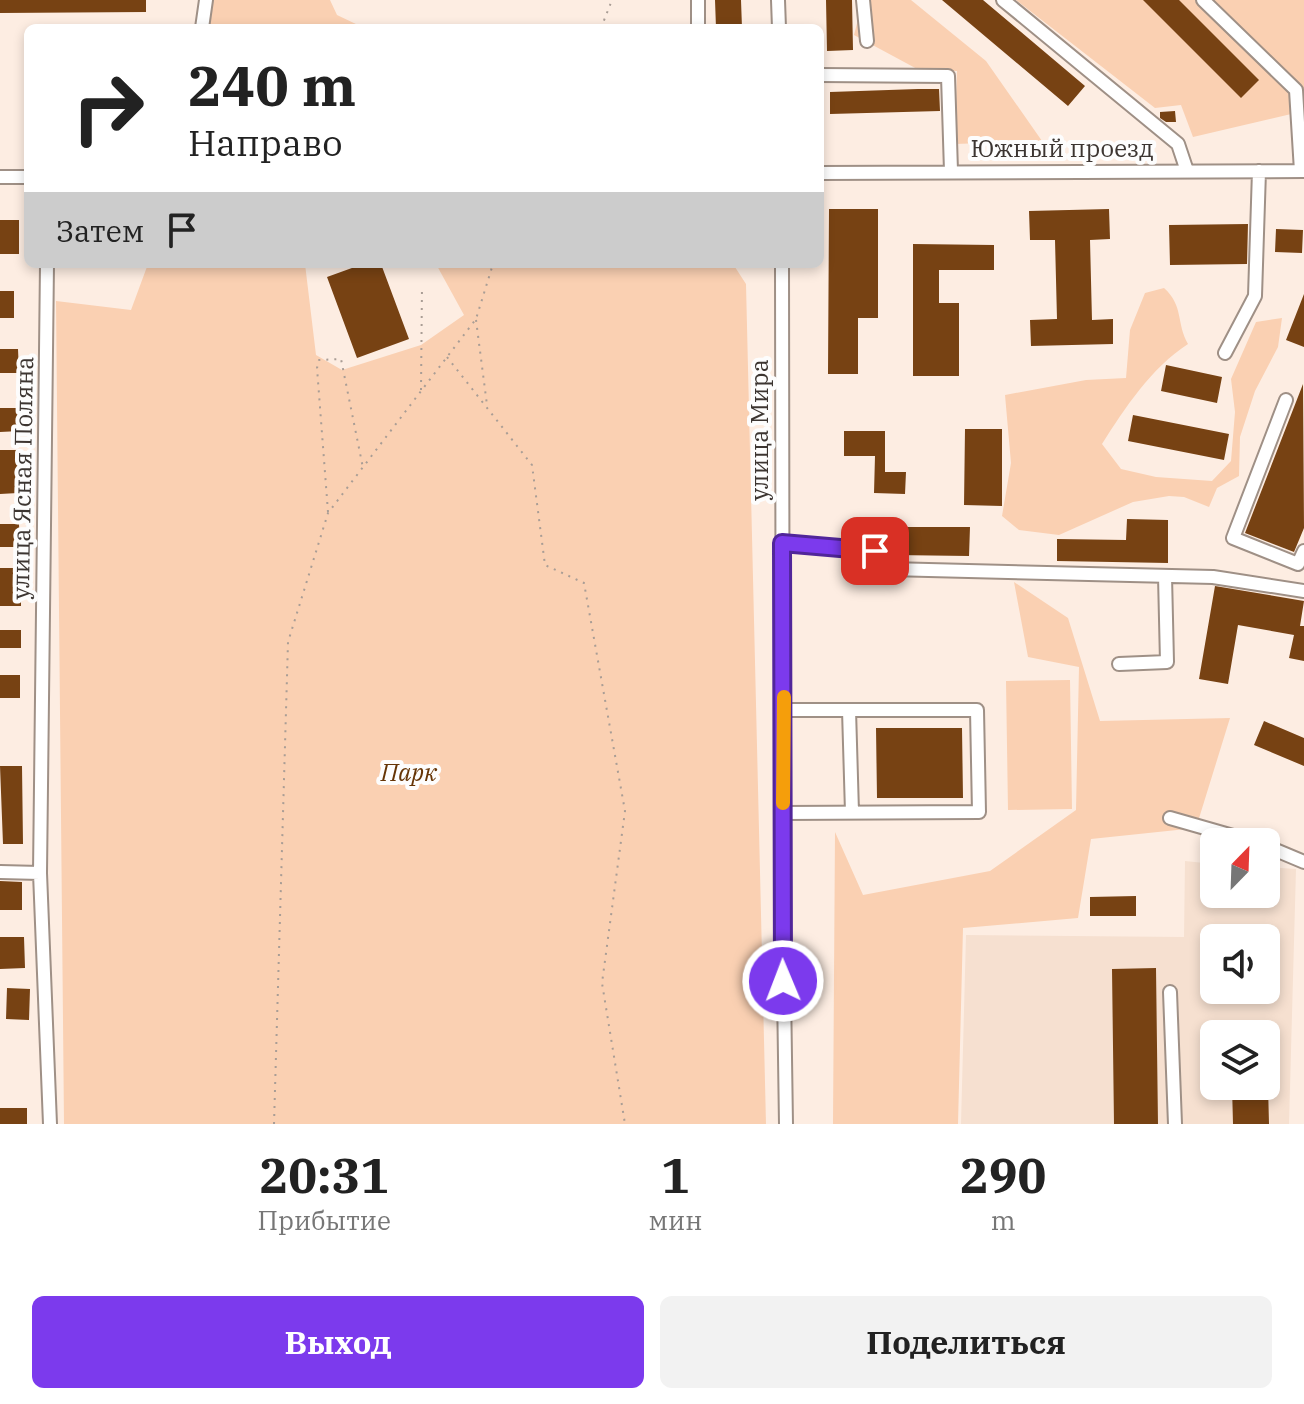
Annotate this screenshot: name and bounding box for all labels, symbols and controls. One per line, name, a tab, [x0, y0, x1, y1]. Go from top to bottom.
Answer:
text: 240 m	[188, 49, 356, 121]
icon: right	[56, 56, 160, 160]
text: Направо	[188, 119, 343, 166]
street label: Южный проезд	[970, 132, 1154, 164]
icon: arrive	[160, 208, 204, 252]
text: Затем	[56, 211, 144, 250]
street label: улица Ясная Поляна	[4, 356, 40, 600]
street label: улица Мира	[743, 359, 775, 501]
pin	[841, 517, 909, 585]
icon: arrive	[853, 529, 897, 573]
park label: Парк	[380, 756, 438, 788]
north arrow	[1200, 828, 1280, 908]
map controls	[1200, 828, 1280, 1100]
button: sound	[1200, 924, 1280, 1004]
position arrow	[741, 939, 825, 1023]
button: layers	[1200, 1020, 1280, 1100]
text: 20:31	[259, 1144, 389, 1206]
text: 1	[661, 1144, 690, 1206]
text: 290	[960, 1144, 1046, 1206]
text: Прибытие	[258, 1203, 391, 1237]
text: мин	[649, 1203, 702, 1237]
text: m	[991, 1203, 1016, 1237]
button: Выход	[32, 1296, 644, 1388]
button: Поделиться	[660, 1296, 1272, 1388]

